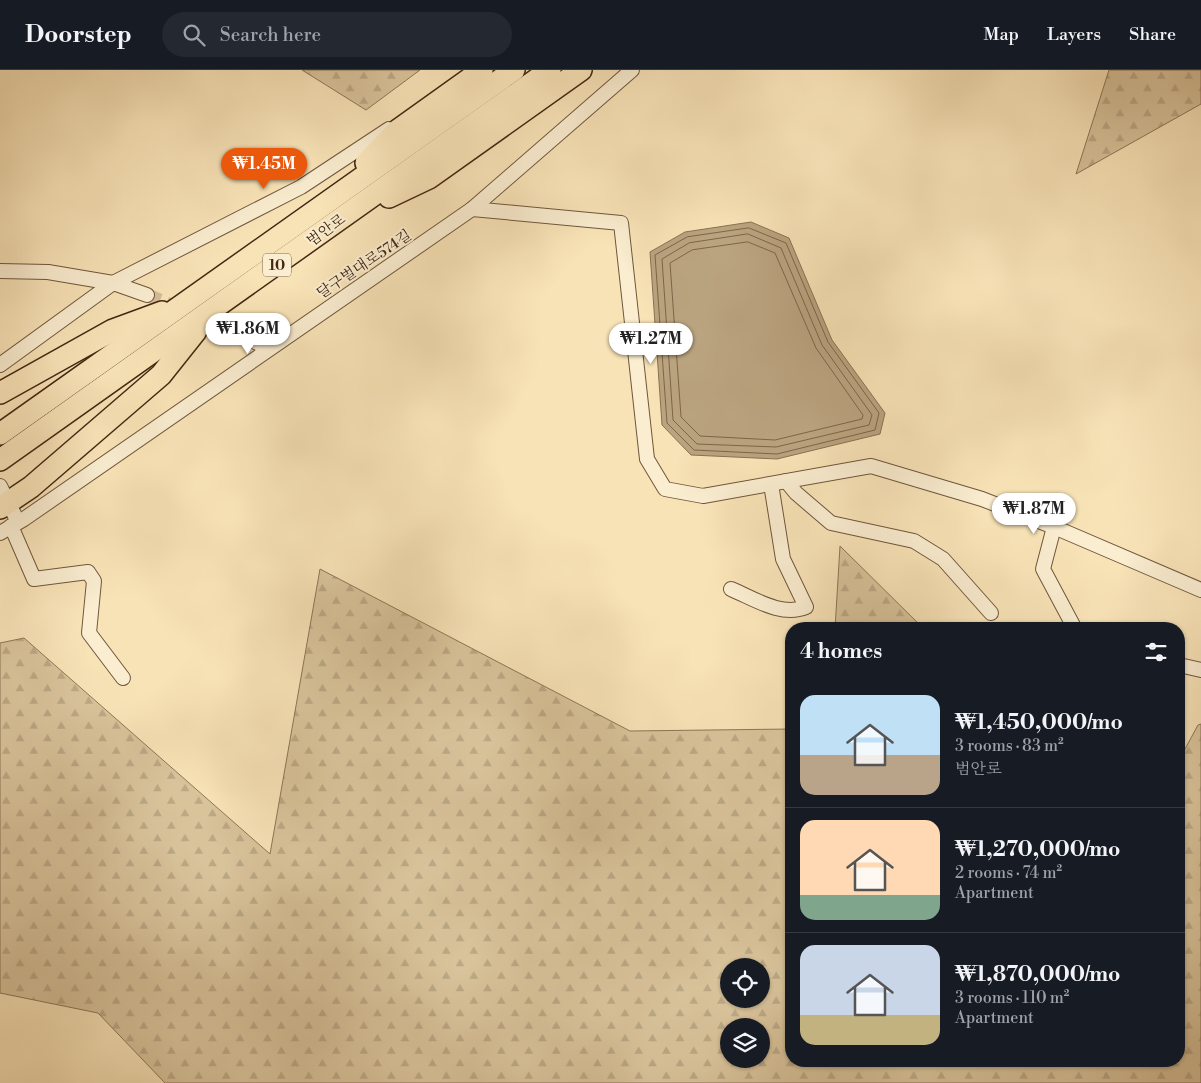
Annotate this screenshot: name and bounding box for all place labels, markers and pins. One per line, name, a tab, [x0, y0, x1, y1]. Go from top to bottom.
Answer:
pin: ₩1.45M	[223, 148, 305, 190]
pin: ₩1.86M	[207, 312, 289, 355]
pin: ₩1.27M	[610, 322, 692, 365]
pin: ₩1.87M	[993, 492, 1075, 535]

